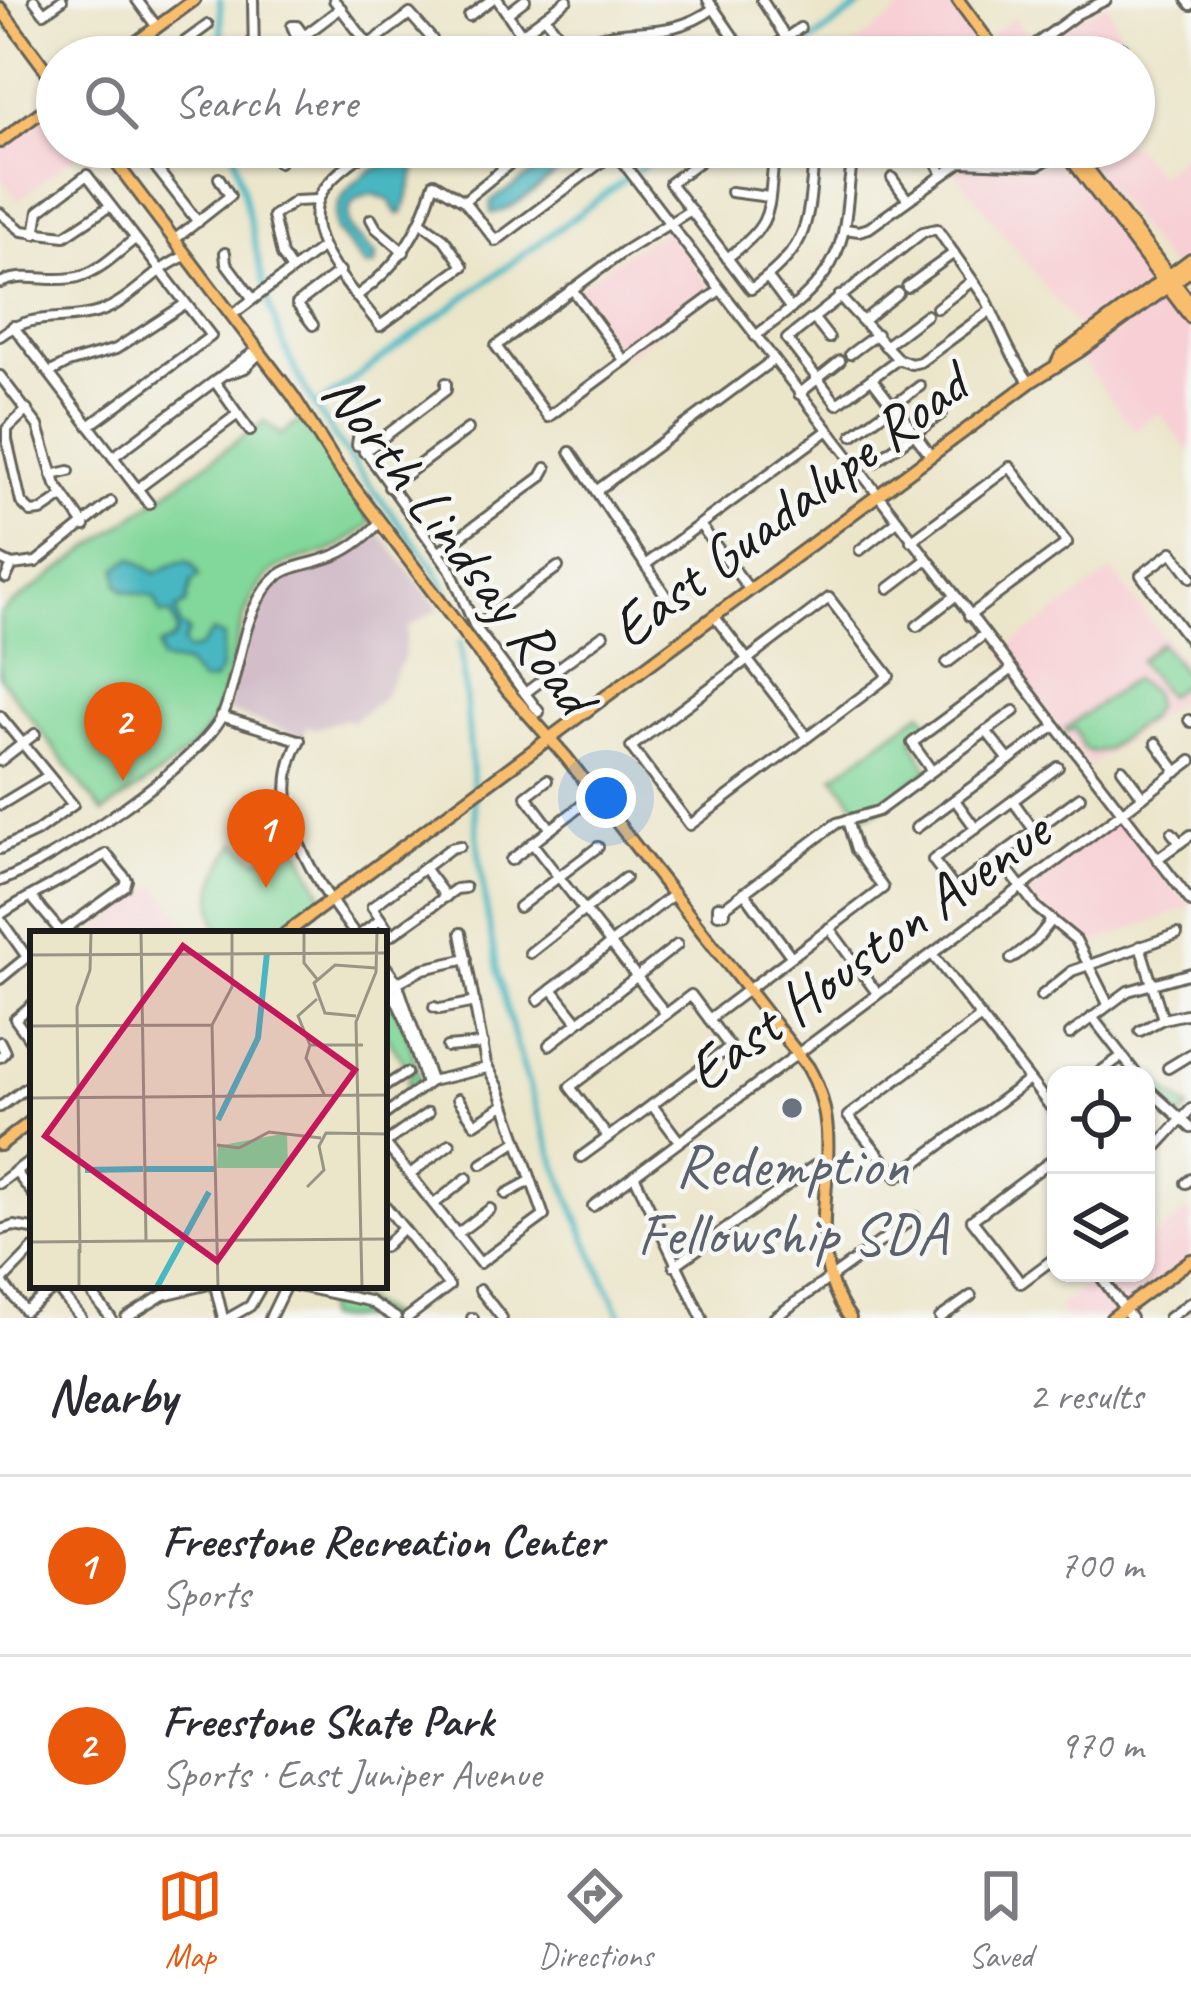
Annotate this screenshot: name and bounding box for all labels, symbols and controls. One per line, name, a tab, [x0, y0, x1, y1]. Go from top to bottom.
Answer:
search box	[36, 36, 1155, 168]
icon: search	[78, 69, 144, 135]
text: Search here	[174, 74, 357, 131]
street label: East Guadalupe Road	[595, 342, 989, 665]
street label: North Lindsay Road	[306, 357, 617, 735]
pin: 2	[84, 682, 162, 781]
your location	[576, 768, 636, 828]
pin: 1	[227, 789, 305, 888]
street label: East Houston Avenue	[671, 791, 1068, 1108]
inset map	[30, 931, 387, 1288]
map controls	[1047, 1066, 1155, 1282]
button: locate	[1047, 1066, 1155, 1174]
marker: Redemption Fellowship SDA	[779, 1095, 805, 1121]
place label: Redemption Fellowship SDA	[637, 1127, 950, 1272]
button: layers	[1047, 1174, 1155, 1282]
text: Nearby	[48, 1364, 176, 1428]
text: 2 results	[1029, 1372, 1143, 1421]
text: Freestone Recreation Center	[162, 1513, 604, 1570]
text: 1	[78, 1541, 96, 1590]
text: 700 m	[1059, 1541, 1143, 1590]
text: Sports	[162, 1570, 250, 1619]
text: Freestone Skate Park	[162, 1693, 493, 1750]
text: 2	[78, 1721, 96, 1770]
text: 970 m	[1059, 1721, 1143, 1770]
text: Sports · East Juniper Avenue	[162, 1750, 541, 1799]
tab: Map	[157, 1863, 223, 1977]
tab: Directions	[538, 1863, 653, 1977]
tab: Saved	[968, 1863, 1034, 1977]

